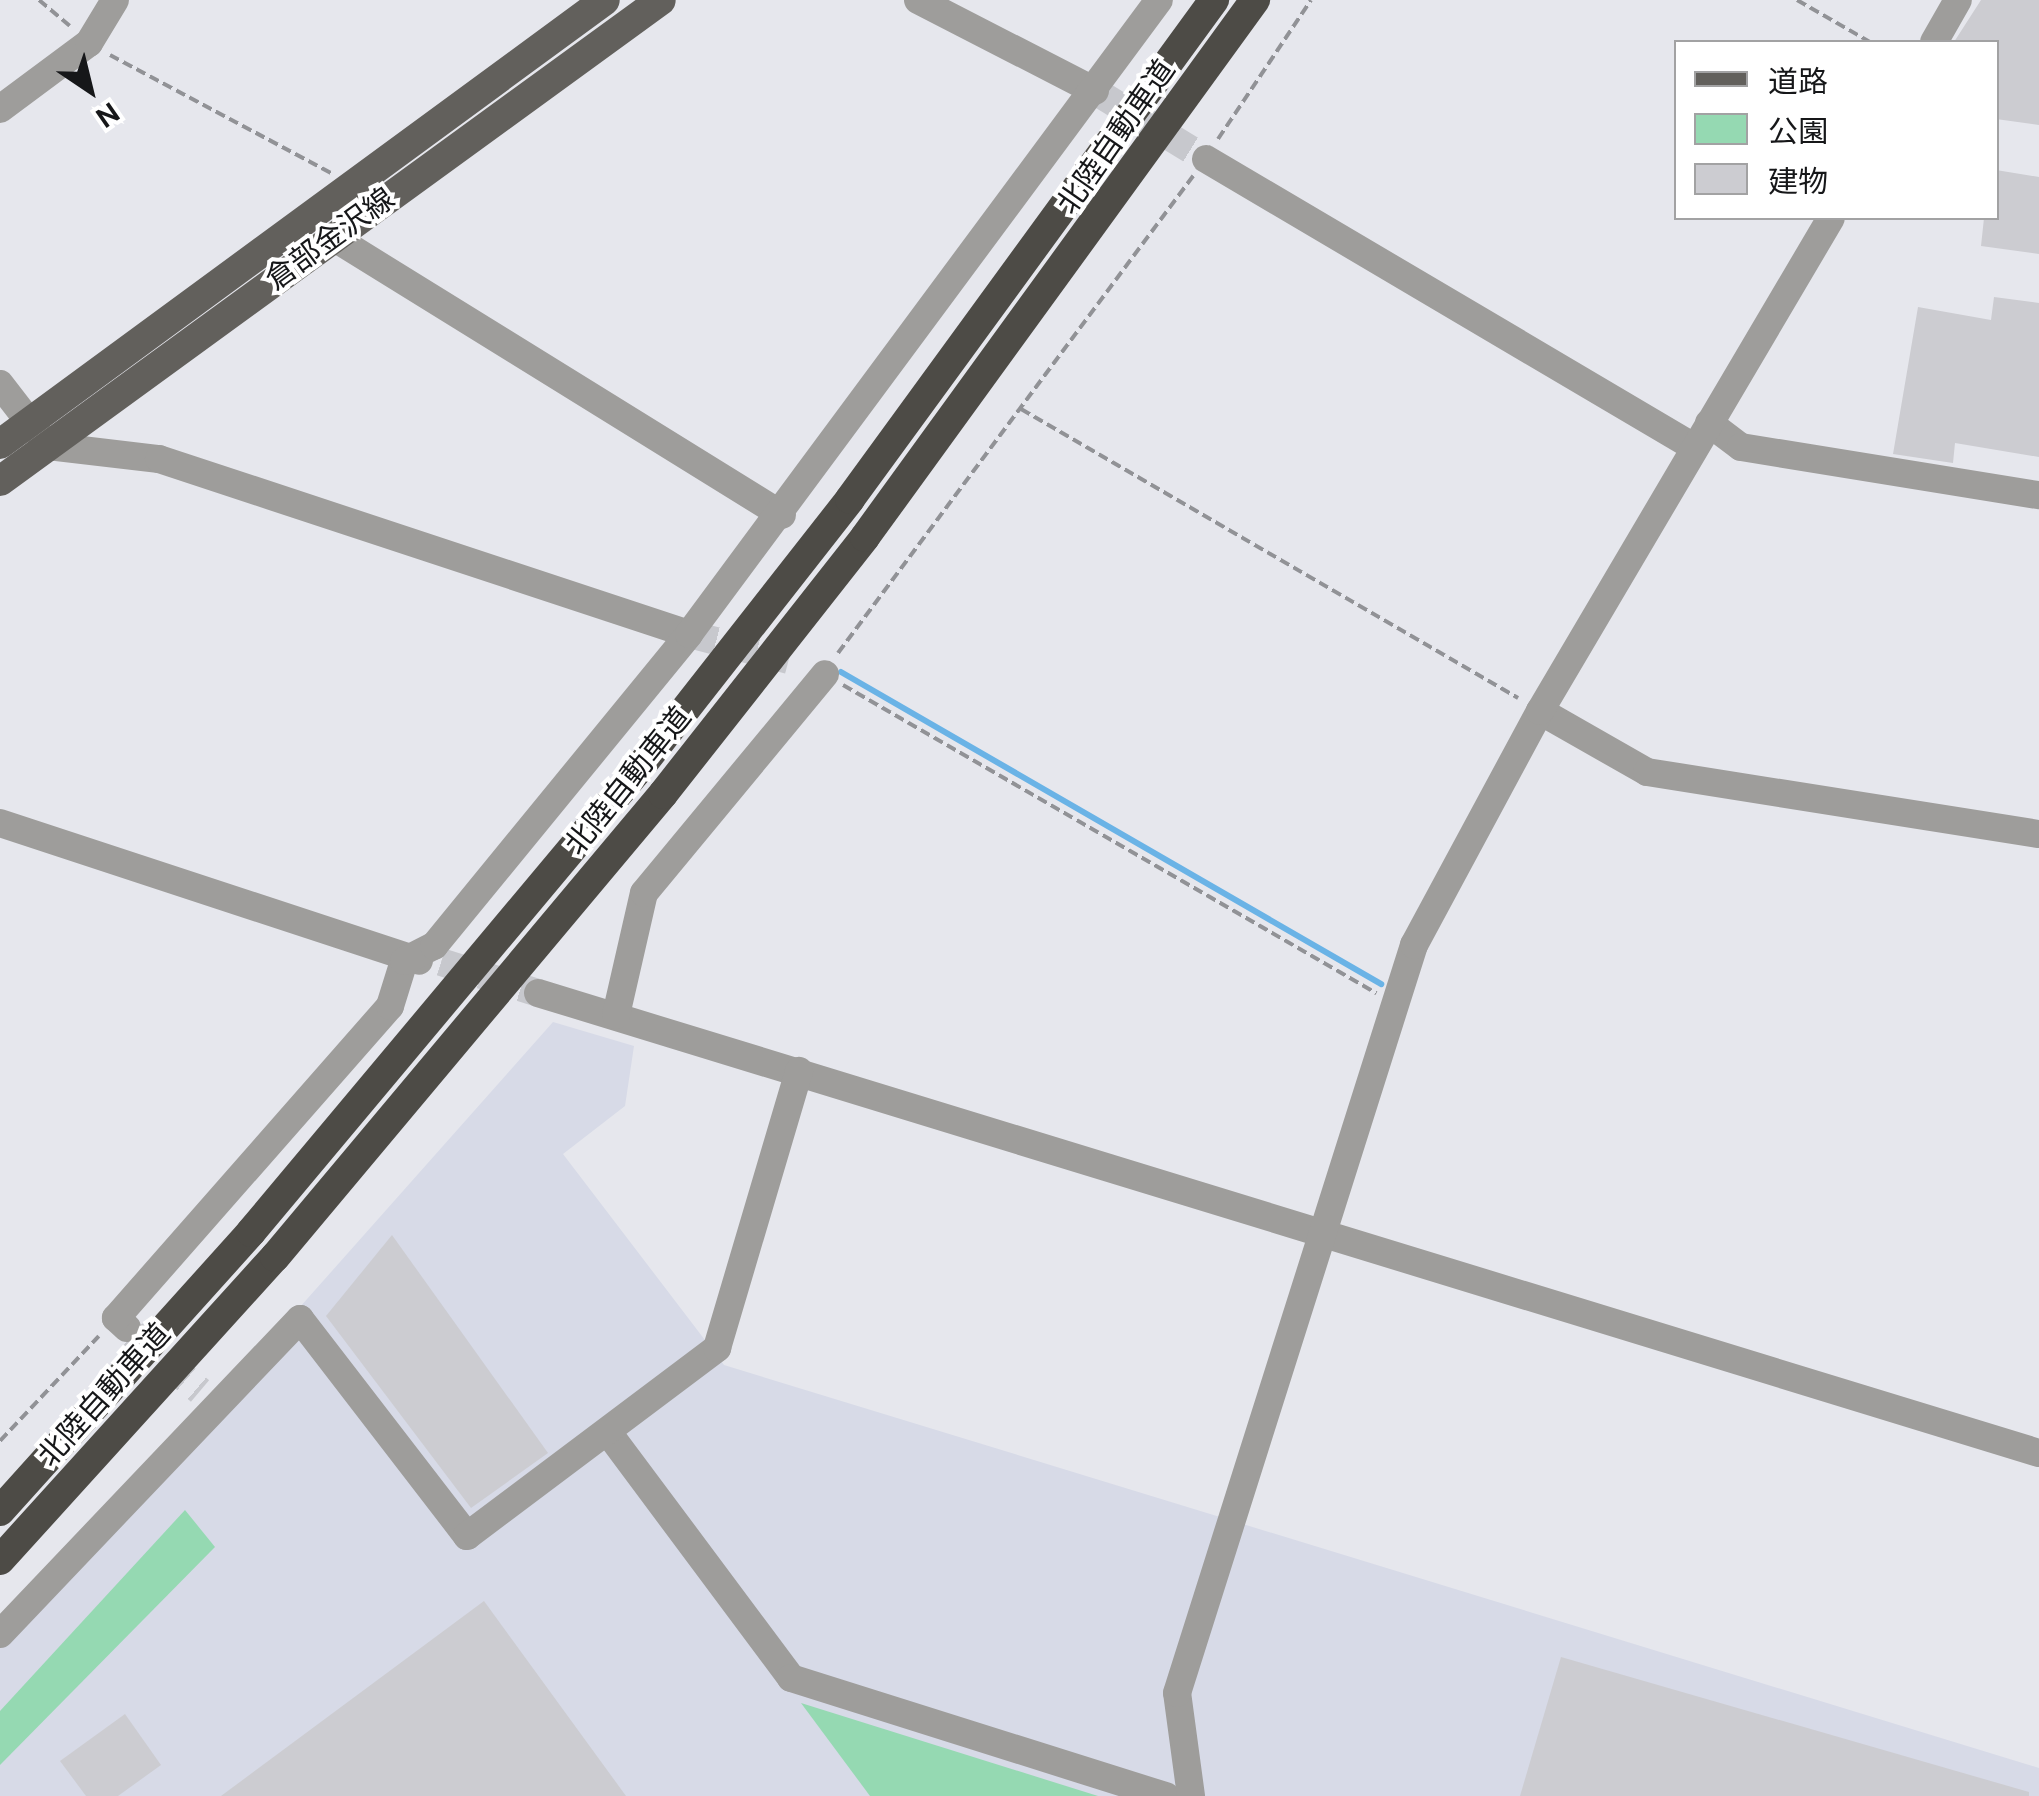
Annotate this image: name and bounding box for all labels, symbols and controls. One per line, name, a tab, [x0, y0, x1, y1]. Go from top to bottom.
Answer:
north arrow	[40, 40, 140, 140]
legend	[1674, 40, 1999, 220]
street label: 北陸自動車道	[1050, 53, 1182, 221]
text: 道路	[1768, 62, 1828, 101]
text: N	[89, 94, 126, 136]
text: 公園	[1768, 112, 1828, 151]
text: 建物	[1768, 162, 1828, 201]
street label: 倉部金沢線	[259, 180, 401, 298]
street label: 北陸自動車道	[557, 700, 699, 862]
street label: 北陸自動車道	[30, 1316, 178, 1474]

